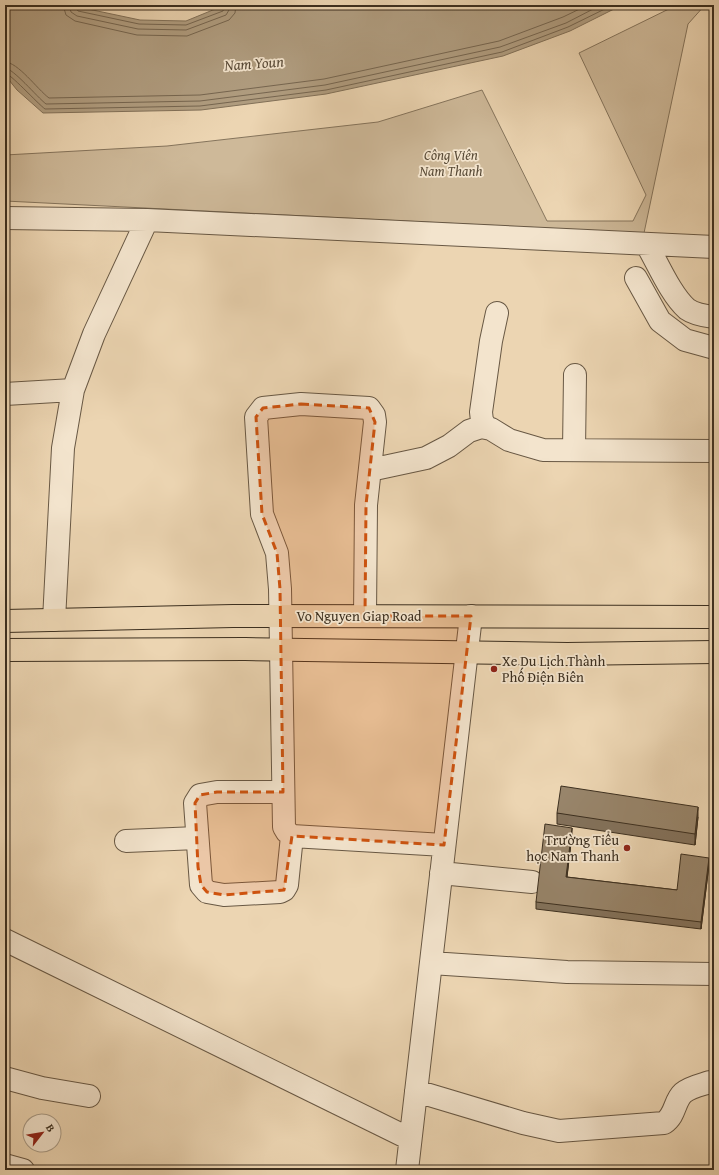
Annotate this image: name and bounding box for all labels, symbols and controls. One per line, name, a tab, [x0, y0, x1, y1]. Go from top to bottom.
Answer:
water label: Nam Youn	[224, 50, 285, 76]
park label: Công Viên Nam Thanh	[419, 145, 483, 181]
street label: Vo Nguyen Giap Road	[296, 606, 422, 626]
place label: Xe Du Lịch Thành Phố Điện Biên	[502, 651, 605, 687]
marker: Xe Du Lịch Thành Phố Điện Biên	[489, 664, 499, 674]
place label: Trường Tiểu học Nam Thanh	[526, 830, 619, 866]
marker: Trường Tiểu học Nam Thanh	[622, 843, 632, 853]
north arrow	[22, 1113, 62, 1153]
text: B	[42, 1121, 59, 1135]

